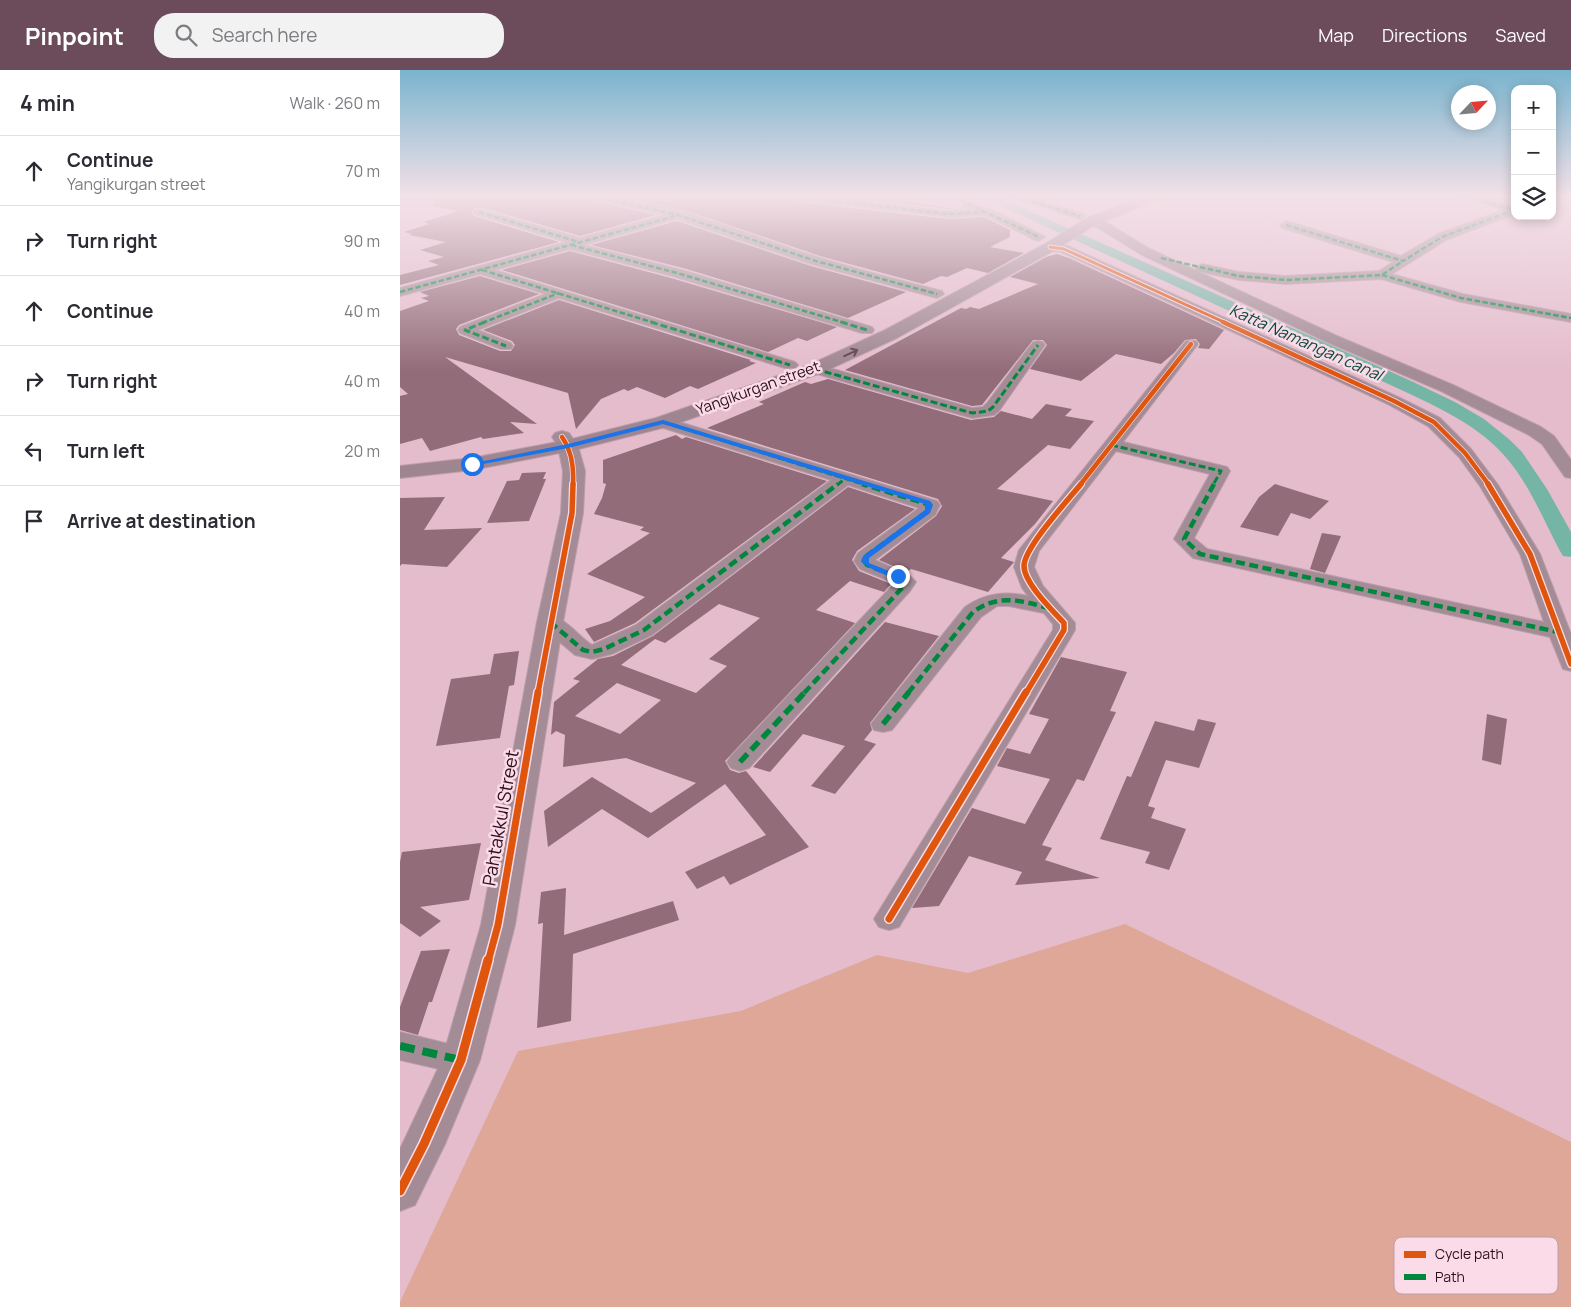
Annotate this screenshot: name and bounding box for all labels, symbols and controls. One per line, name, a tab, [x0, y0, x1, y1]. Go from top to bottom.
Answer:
search box	[154, 13, 504, 58]
text: Pinpoint	[25, 19, 124, 52]
icon: search	[172, 21, 200, 49]
text: Search here	[212, 22, 317, 48]
text: Map	[1318, 23, 1354, 47]
text: Directions	[1382, 23, 1467, 47]
text: Saved	[1495, 23, 1546, 47]
north arrow	[1451, 85, 1496, 130]
map controls	[1511, 85, 1556, 220]
button: +	[1511, 85, 1556, 130]
text: 4 min	[20, 89, 75, 117]
text: Walk · 260 m	[290, 92, 380, 114]
button: −	[1511, 130, 1556, 175]
text: Continue	[67, 147, 153, 173]
icon: ahead	[20, 157, 48, 185]
text: 70 m	[345, 160, 380, 182]
text: Yangikurgan street	[67, 173, 206, 195]
button: layers	[1511, 175, 1556, 220]
icon: right	[20, 227, 48, 255]
text: Turn right	[67, 228, 157, 254]
text: 90 m	[344, 230, 380, 252]
icon: ahead	[20, 297, 48, 325]
text: Continue	[67, 298, 153, 324]
water label: Katta Namangan canal	[1226, 298, 1388, 387]
text: 40 m	[344, 300, 380, 322]
one-way arrow	[843, 348, 858, 357]
street label: Yangikurgan street	[693, 355, 823, 420]
icon: right	[20, 367, 48, 395]
text: Turn right	[67, 368, 157, 394]
text: 40 m	[344, 370, 380, 392]
icon: left	[20, 437, 48, 465]
text: Turn left	[67, 438, 145, 464]
text: 20 m	[344, 440, 380, 462]
route start	[461, 453, 484, 476]
icon: arrive	[20, 507, 48, 535]
text: Arrive at destination	[67, 508, 256, 534]
route end	[887, 565, 910, 588]
street label: Pahtakkul Street	[476, 748, 524, 888]
legend	[1394, 1237, 1558, 1294]
text: Cycle path	[1435, 1244, 1504, 1263]
text: Path	[1435, 1267, 1465, 1286]

